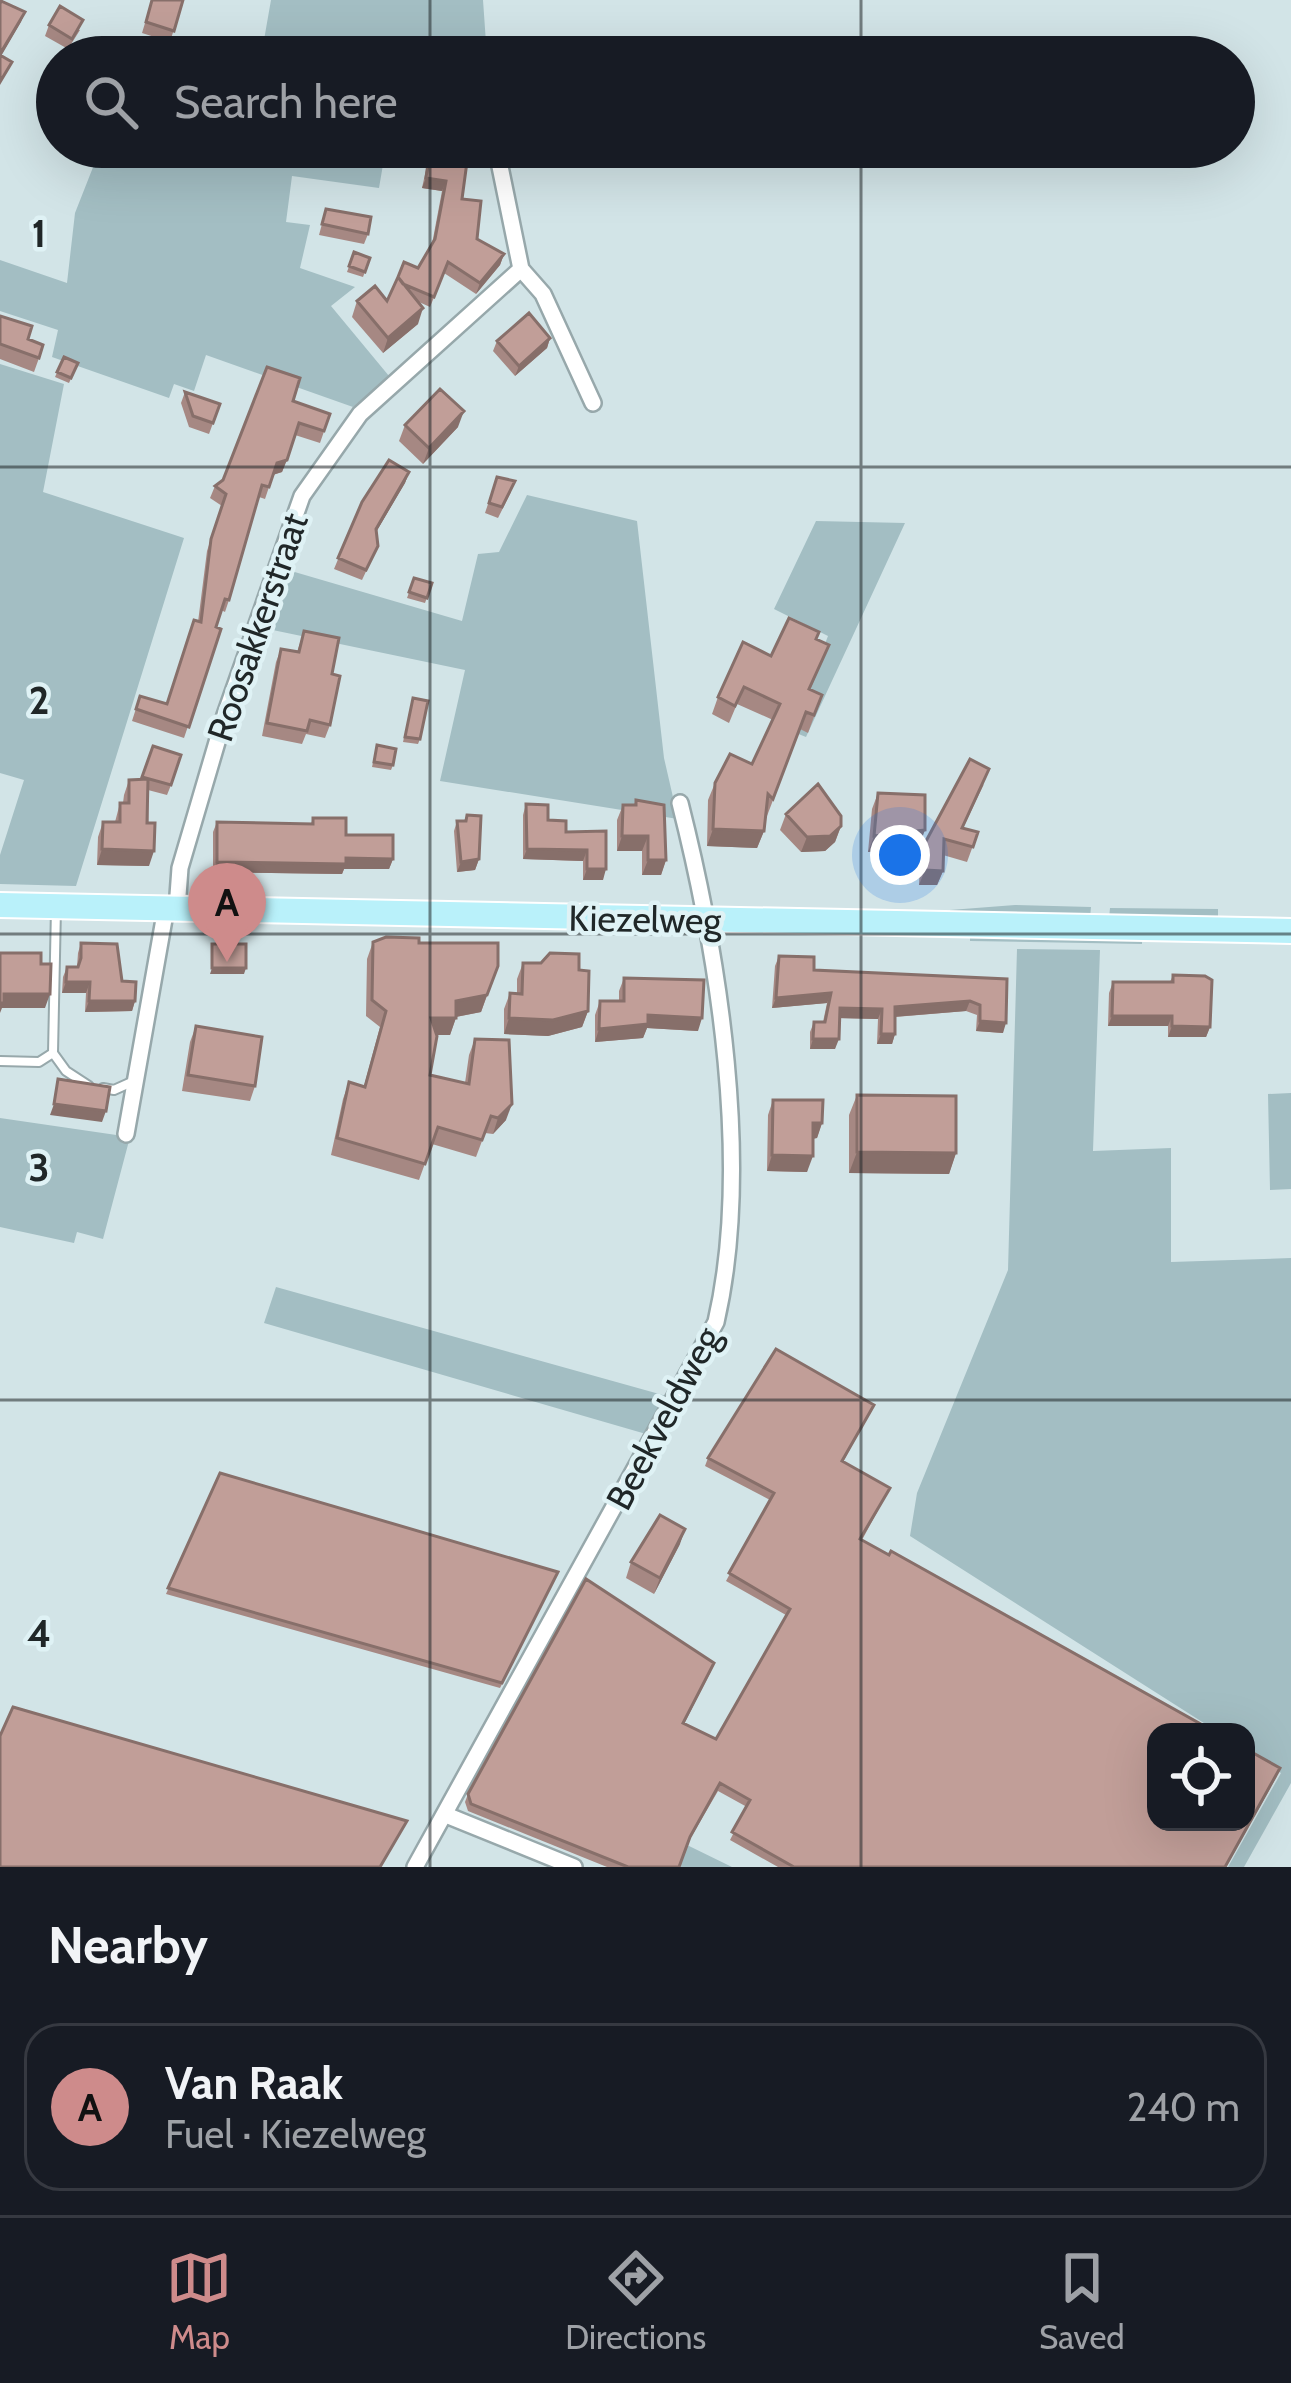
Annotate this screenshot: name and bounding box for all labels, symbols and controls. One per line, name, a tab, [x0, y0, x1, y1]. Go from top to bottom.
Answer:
search box	[36, 36, 1255, 168]
icon: search	[78, 69, 144, 135]
text: Search here	[174, 75, 398, 129]
text: 1	[32, 209, 46, 257]
street label: Roosakkerstraat	[197, 507, 317, 747]
text: 2	[29, 676, 49, 724]
your location	[870, 825, 930, 885]
pin: A	[188, 863, 266, 962]
street label: Kiezelweg	[568, 896, 723, 942]
text: 3	[28, 1143, 50, 1191]
street label: Beekveldweg	[596, 1318, 730, 1517]
text: 4	[27, 1609, 51, 1657]
map controls	[1147, 1723, 1255, 1831]
button: locate	[1147, 1723, 1255, 1831]
text: Nearby	[48, 1914, 208, 1976]
text: Van Raak	[165, 2056, 343, 2110]
text: A	[78, 2083, 102, 2131]
text: 240 m	[1127, 2083, 1240, 2131]
text: Fuel · Kiezelweg	[165, 2110, 426, 2158]
tab: Map	[166, 2245, 232, 2357]
tab: Directions	[565, 2245, 706, 2357]
tab: Saved	[1039, 2245, 1125, 2357]

